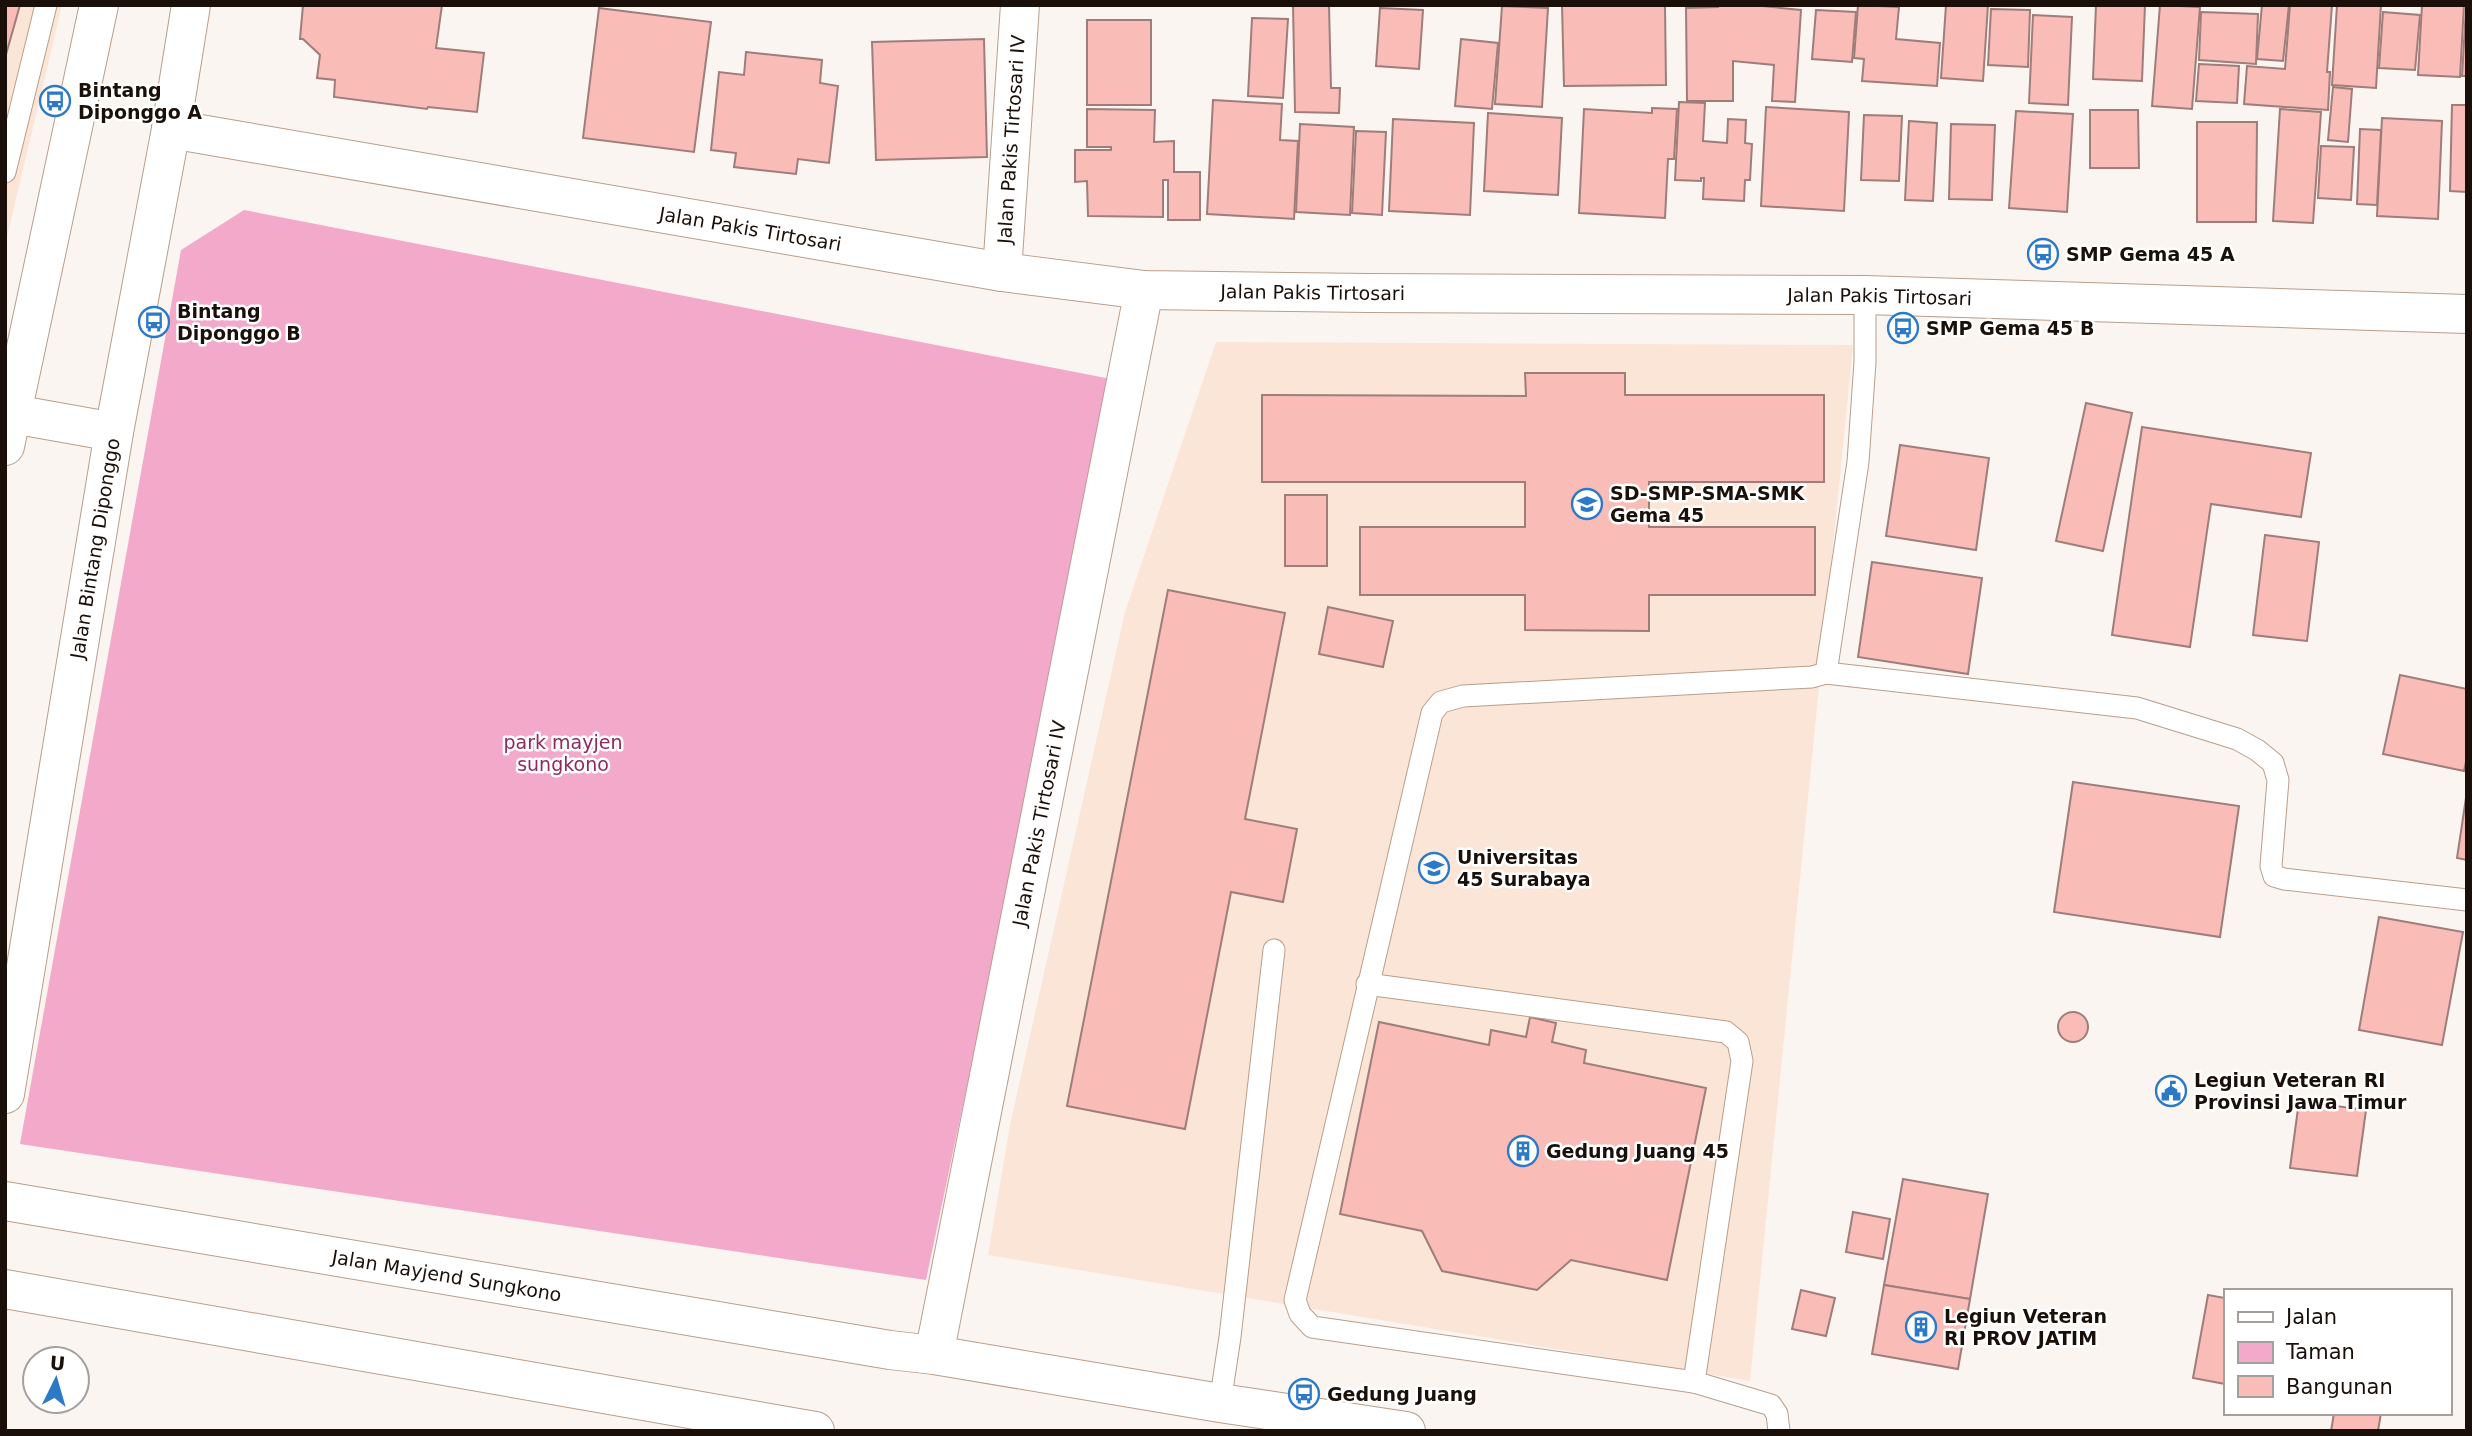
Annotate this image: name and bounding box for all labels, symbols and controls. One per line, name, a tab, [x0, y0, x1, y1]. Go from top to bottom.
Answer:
street label: Jalan Pakis Tirtosari IV	[993, 34, 1029, 245]
place label: Bintang Diponggo A	[78, 79, 202, 123]
bus stop icon: Bintang Diponggo A	[38, 84, 72, 118]
street label: Jalan Pakis Tirtosari	[657, 202, 843, 255]
bus stop icon: SMP Gema 45 A	[2026, 237, 2060, 271]
place label: SMP Gema 45 A	[2066, 243, 2235, 265]
street label: Jalan Pakis Tirtosari	[1219, 280, 1405, 304]
street label: Jalan Pakis Tirtosari	[1786, 284, 1972, 309]
place label: Bintang Diponggo B	[177, 300, 301, 344]
bus stop icon: Bintang Diponggo B	[137, 305, 171, 339]
bus stop icon: SMP Gema 45 B	[1886, 311, 1920, 345]
place label: SMP Gema 45 B	[1926, 317, 2094, 339]
street label: Jalan Bintang Diponggo	[66, 436, 124, 661]
place label: SD-SMP-SMA-SMK Gema 45	[1610, 482, 1806, 526]
school or university icon: SD-SMP-SMA-SMK Gema 45	[1570, 487, 1604, 521]
street label: Jalan Pakis Tirtosari IV	[1008, 718, 1070, 929]
park label: park mayjen sungkono	[504, 731, 622, 775]
place label: Universitas 45 Surabaya	[1457, 846, 1591, 890]
school or university icon: Universitas 45 Surabaya	[1417, 851, 1451, 885]
place label: Legiun Veteran RI Provinsi Jawa Timur	[2194, 1069, 2407, 1113]
public building icon: Legiun Veteran RI Provinsi Jawa Timur	[2154, 1074, 2188, 1108]
building icon: Gedung Juang 45	[1506, 1134, 1540, 1168]
place label: Gedung Juang 45	[1546, 1140, 1729, 1162]
street label: Jalan Mayjend Sungkono	[329, 1245, 563, 1306]
legend	[2224, 1289, 2451, 1415]
place label: Legiun Veteran RI PROV JATIM	[1944, 1305, 2107, 1349]
text: Jalan	[2284, 1305, 2337, 1329]
building icon: Legiun Veteran RI PROV JATIM	[1904, 1310, 1938, 1344]
text: Taman	[2285, 1340, 2355, 1364]
north arrow	[21, 1345, 91, 1415]
text: U	[49, 1351, 66, 1375]
text: Bangunan	[2286, 1375, 2393, 1399]
bus stop icon: Gedung Juang	[1287, 1377, 1321, 1411]
place label: Gedung Juang	[1327, 1383, 1477, 1405]

